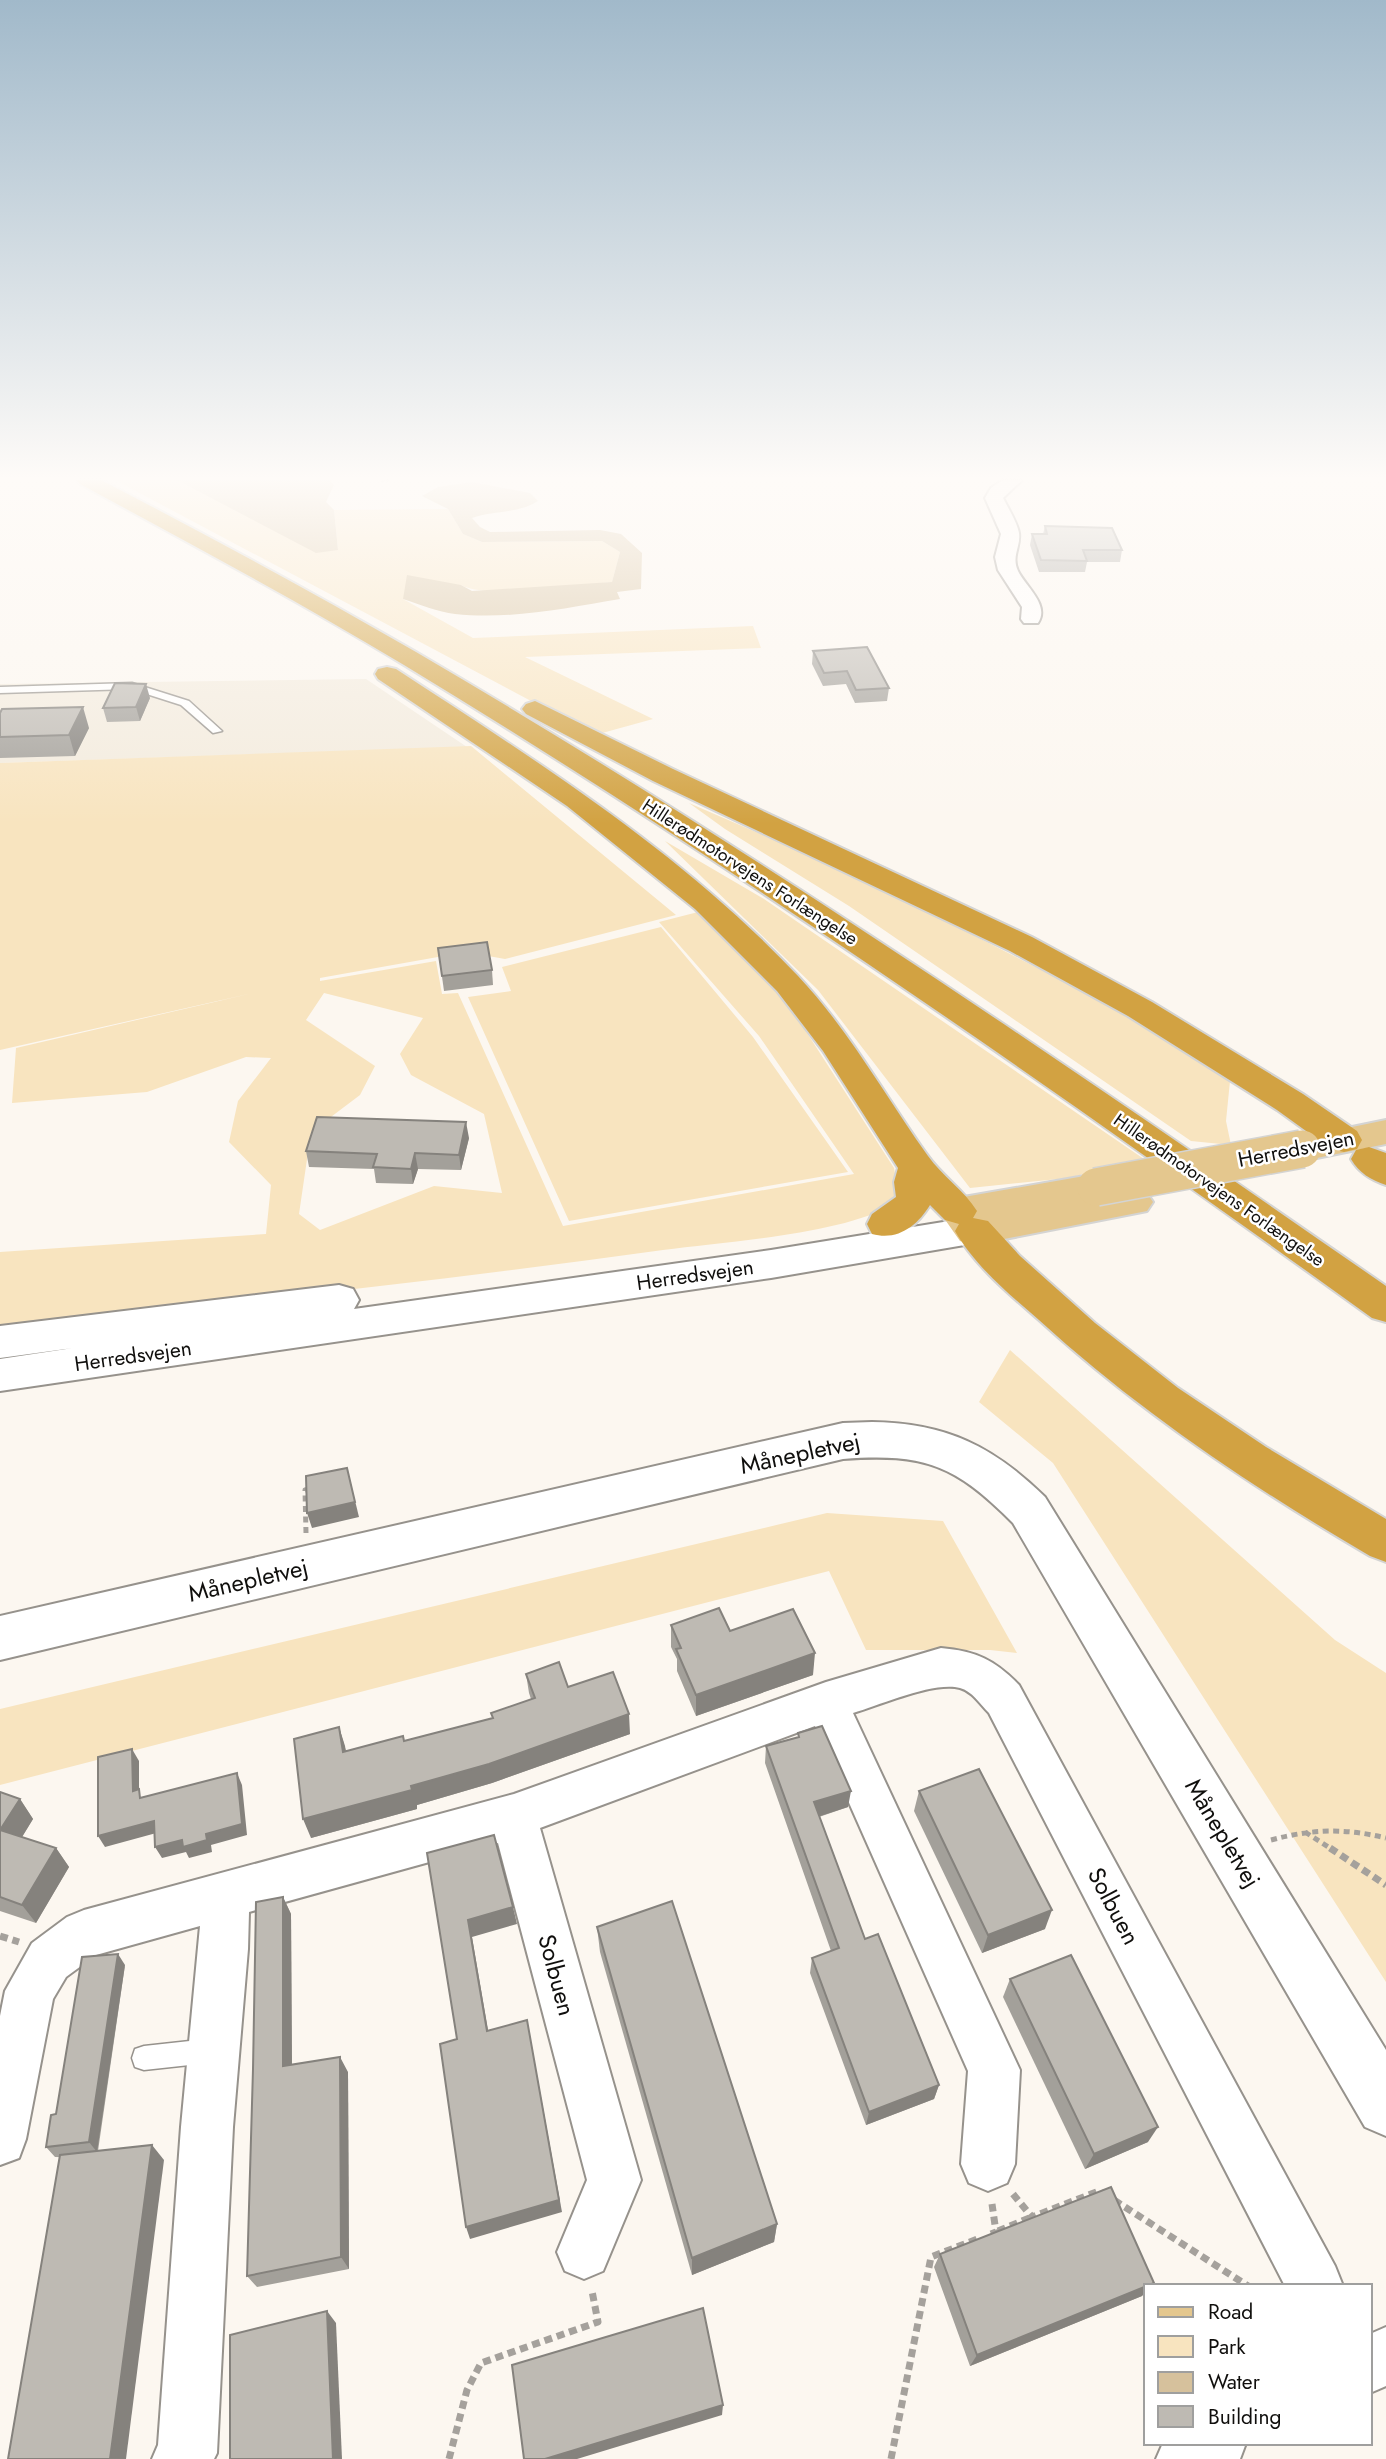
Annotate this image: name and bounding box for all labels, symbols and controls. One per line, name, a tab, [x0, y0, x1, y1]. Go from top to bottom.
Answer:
street label: Hillerødmotorvejens Forlængelse	[637, 792, 863, 952]
street label: Hillerødmotorvejens Forlængelse	[1108, 1107, 1330, 1273]
street label: Herredsvejen	[1235, 1123, 1357, 1175]
street label: Herredsvejen	[635, 1252, 755, 1298]
street label: Herredsvejen	[73, 1333, 193, 1379]
street label: Månepletvej	[737, 1423, 863, 1483]
street label: Månepletvej	[185, 1549, 311, 1611]
street label: Månepletvej	[1177, 1772, 1269, 1894]
street label: Solbuen	[1079, 1861, 1149, 1951]
street label: Solbuen	[529, 1930, 585, 2020]
legend	[1144, 2284, 1372, 2445]
text: Road	[1208, 2297, 1253, 2327]
text: Park	[1208, 2332, 1246, 2362]
text: Water	[1208, 2367, 1261, 2397]
text: Building	[1208, 2402, 1281, 2432]

